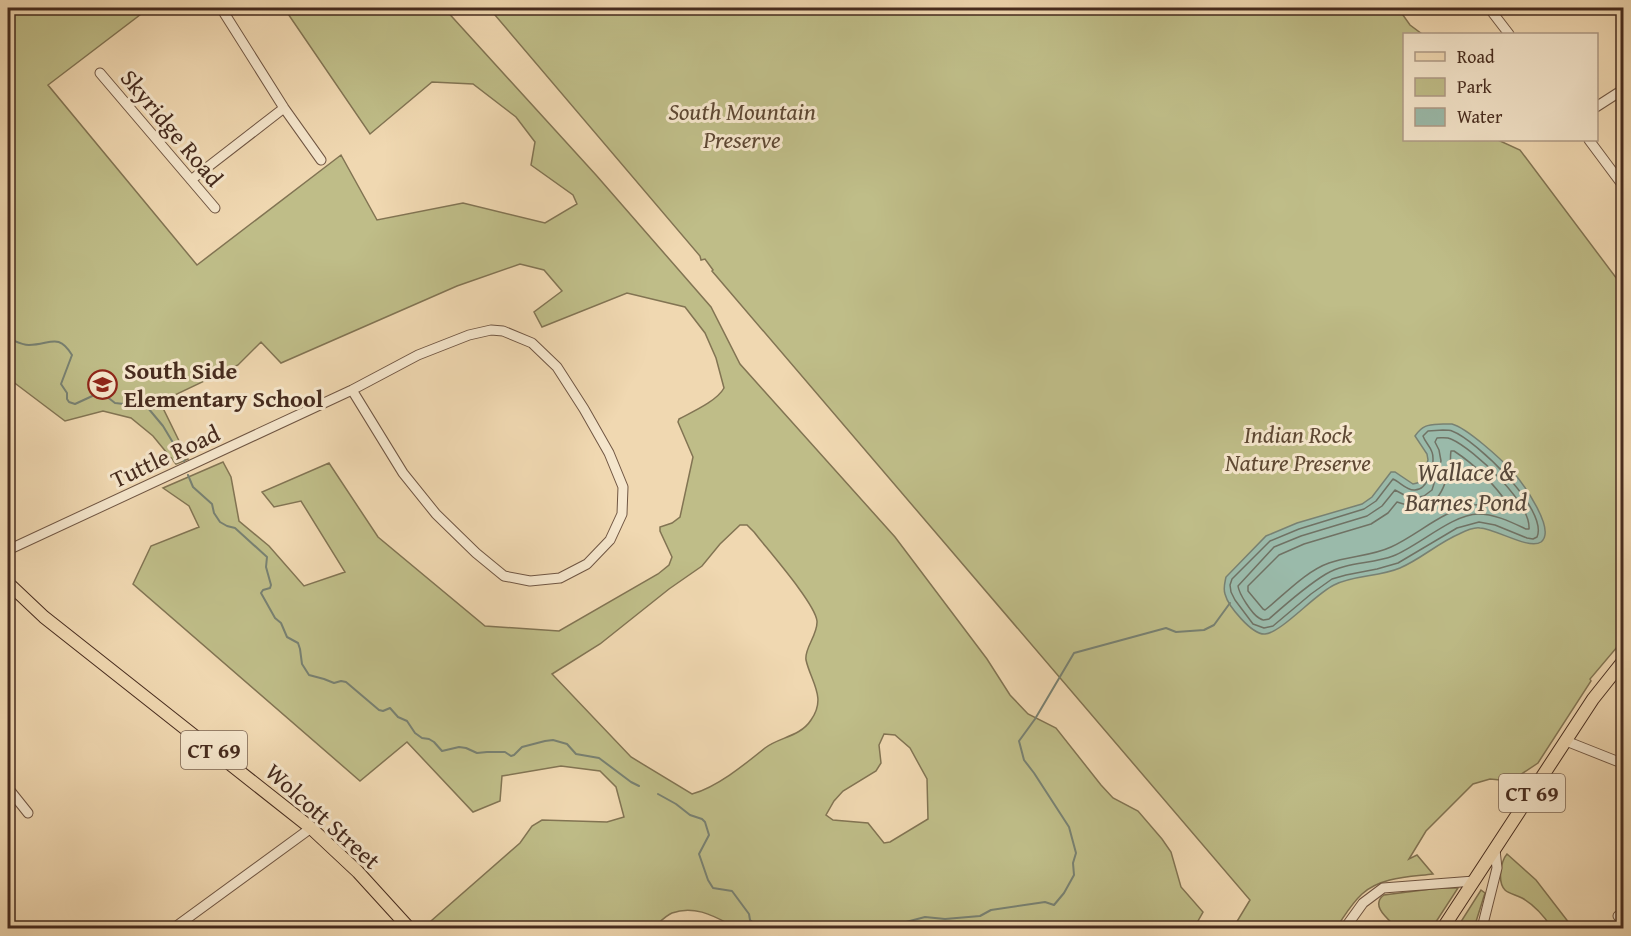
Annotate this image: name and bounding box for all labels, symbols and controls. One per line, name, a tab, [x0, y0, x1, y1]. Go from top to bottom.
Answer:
legend	[1403, 33, 1598, 141]
text: Road	[1457, 43, 1495, 70]
street label: Skyridge Road	[112, 62, 232, 195]
text: Park	[1457, 73, 1493, 100]
park label: South Mountain Preserve	[668, 94, 816, 157]
text: Water	[1457, 103, 1503, 130]
place label: South Side Elementary School	[124, 353, 324, 416]
school or university icon: South Side Elementary School	[87, 368, 119, 400]
street label: Tuttle Road	[105, 415, 226, 497]
park label: Indian Rock Nature Preserve	[1224, 417, 1371, 480]
water label: Wallace & Barnes Pond	[1404, 452, 1527, 521]
road number: CT 69	[181, 731, 247, 769]
street label: Wolcott Street	[258, 755, 389, 878]
road number: CT 69	[1499, 774, 1565, 812]

